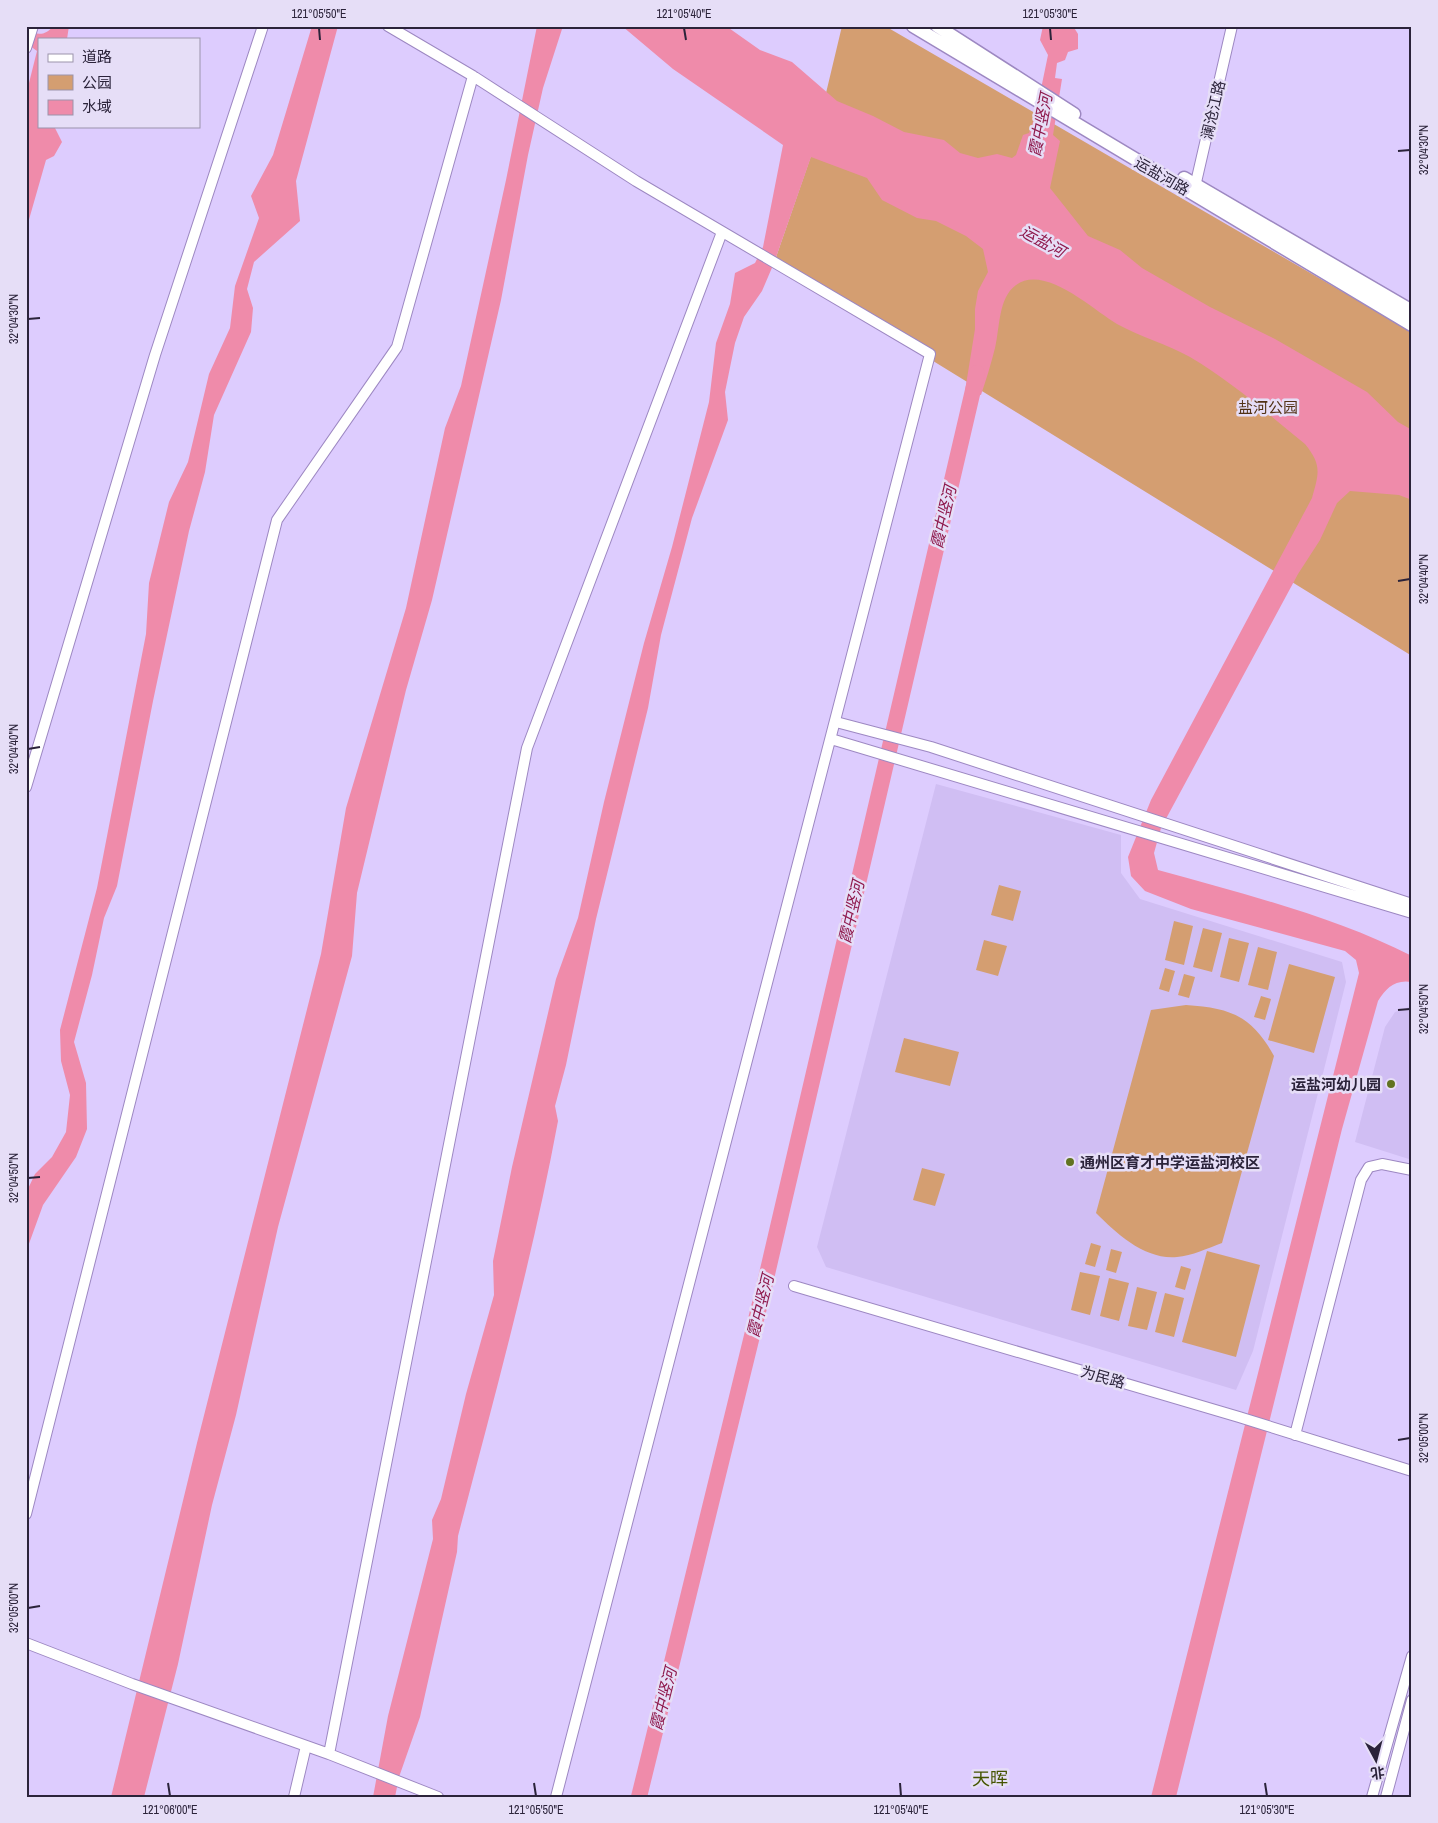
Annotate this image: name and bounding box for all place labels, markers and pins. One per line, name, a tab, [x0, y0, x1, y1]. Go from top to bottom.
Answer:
place label: 运盐河幼儿园	[1291, 1074, 1381, 1095]
marker: 运盐河幼儿园	[1385, 1078, 1397, 1090]
place label: 通州区育才中学运盐河校区	[1080, 1152, 1260, 1173]
marker: 通州区育才中学运盐河校区	[1064, 1156, 1076, 1168]

